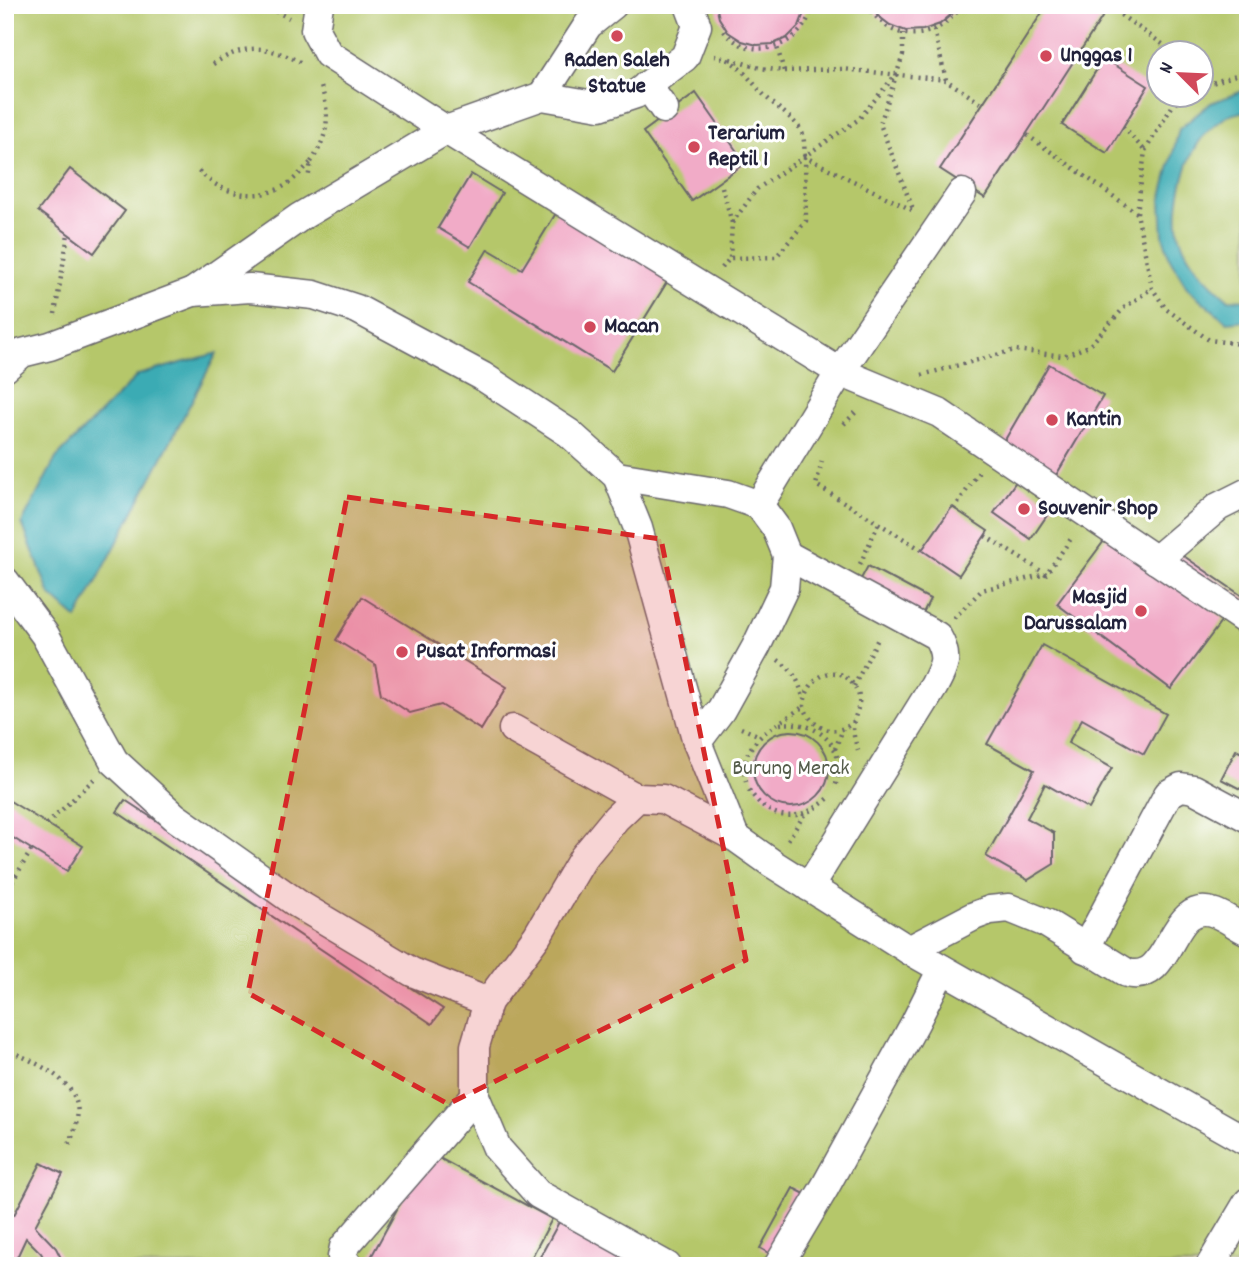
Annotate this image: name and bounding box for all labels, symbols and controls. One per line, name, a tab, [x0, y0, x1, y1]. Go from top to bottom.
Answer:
marker: Raden Saleh Statue	[609, 28, 625, 44]
north arrow	[1144, 38, 1214, 108]
place label: Unggas 1	[1060, 40, 1133, 73]
place label: Raden Saleh Statue	[564, 45, 670, 104]
marker: Unggas 1	[1038, 48, 1054, 64]
text: N	[1153, 59, 1182, 78]
place label: Terarium Reptil 1	[708, 118, 785, 177]
marker: Terarium Reptil 1	[686, 139, 702, 155]
place label: Macan	[604, 311, 659, 344]
marker: Macan	[582, 319, 598, 335]
place label: Kantin	[1066, 404, 1122, 437]
marker: Kantin	[1044, 412, 1060, 428]
place label: Souvenir Shop	[1038, 493, 1159, 526]
marker: Souvenir Shop	[1016, 501, 1032, 517]
place label: Masjid Darussalam	[1024, 582, 1127, 641]
marker: Masjid Darussalam	[1133, 603, 1149, 619]
place label: Pusat Informasi	[416, 636, 556, 669]
marker: Pusat Informasi	[394, 644, 410, 660]
park label: Burung Merak	[732, 753, 850, 786]

